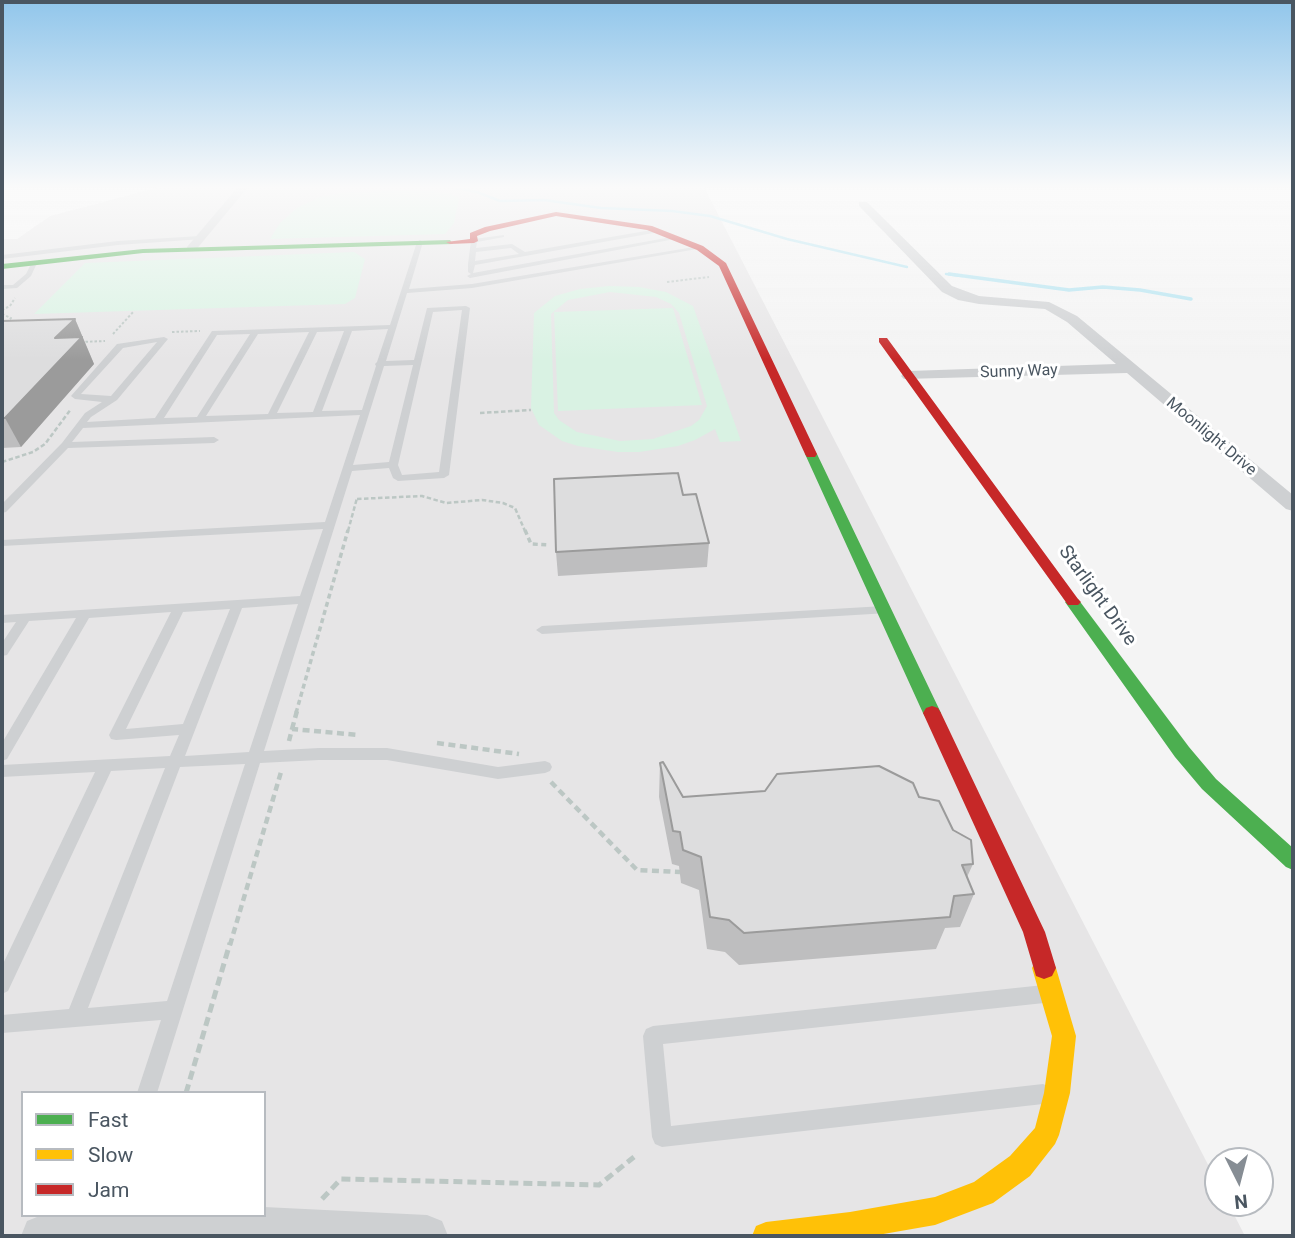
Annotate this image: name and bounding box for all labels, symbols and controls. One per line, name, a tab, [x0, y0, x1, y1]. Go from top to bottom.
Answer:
street label: Sunny Way	[980, 361, 1058, 383]
street label: Moonlight Drive	[1162, 394, 1260, 480]
street label: Starlight Drive	[1053, 541, 1141, 651]
legend	[21, 1091, 266, 1217]
text: Fast	[88, 1108, 128, 1132]
text: Slow	[88, 1143, 133, 1167]
north arrow	[1204, 1147, 1274, 1217]
text: Jam	[88, 1178, 129, 1202]
text: N	[1233, 1189, 1249, 1214]

